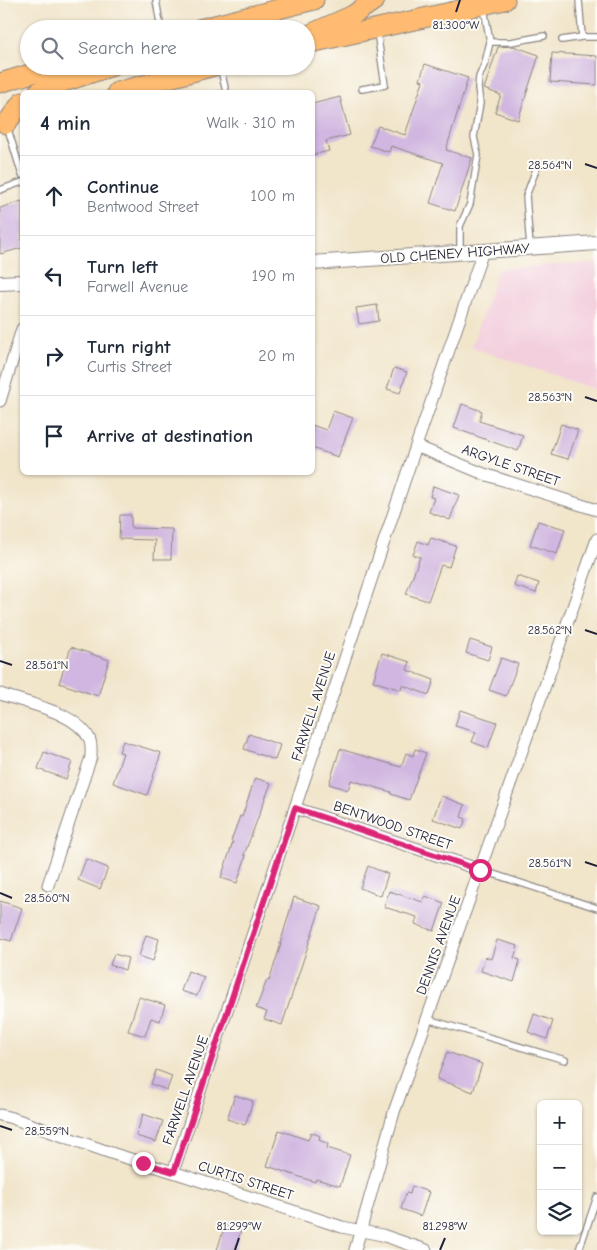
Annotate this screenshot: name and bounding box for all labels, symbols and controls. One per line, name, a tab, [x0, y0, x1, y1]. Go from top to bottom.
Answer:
text: 81.300°W	[433, 18, 480, 32]
search box	[20, 20, 315, 75]
icon: search	[38, 34, 66, 62]
text: Search here	[78, 37, 177, 59]
text: 4 min	[40, 111, 91, 135]
text: Walk · 310 m	[206, 114, 295, 132]
text: 28.564°N	[528, 158, 572, 172]
text: Continue	[87, 176, 159, 198]
icon: ahead	[40, 182, 68, 210]
text: 100 m	[251, 187, 295, 205]
text: Bentwood Street	[87, 198, 198, 216]
street label: OLD CHENEY HIGHWAY	[380, 240, 531, 267]
text: Turn left	[87, 256, 158, 278]
icon: left	[40, 262, 68, 290]
text: 190 m	[252, 267, 295, 285]
text: Farwell Avenue	[87, 278, 188, 296]
text: Turn right	[87, 336, 171, 358]
icon: right	[40, 342, 68, 370]
text: 20 m	[258, 347, 295, 365]
text: Curtis Street	[87, 358, 172, 376]
text: 28.563°N	[528, 390, 572, 404]
icon: arrive	[40, 422, 68, 450]
text: Arrive at destination	[87, 425, 253, 447]
street label: ARGYLE STREET	[460, 441, 563, 490]
text: 28.562°N	[528, 623, 572, 637]
street label: FARWELL AVENUE	[288, 649, 339, 763]
text: 28.561°N	[26, 658, 68, 672]
street label: BENTWOOD STREET	[331, 797, 455, 854]
text: 28.561°N	[529, 856, 571, 870]
route start	[469, 859, 492, 882]
text: 28.560°N	[24, 891, 70, 905]
street label: DENNIS AVENUE	[413, 893, 464, 997]
street label: FARWELL AVENUE	[159, 1033, 212, 1147]
map controls	[537, 1100, 582, 1235]
button: +	[537, 1100, 582, 1145]
text: 28.559°N	[25, 1124, 69, 1138]
button: −	[537, 1145, 582, 1190]
route end	[132, 1152, 155, 1175]
street label: CURTIS STREET	[196, 1157, 296, 1204]
button: layers	[537, 1190, 582, 1235]
text: 81.299°W	[216, 1219, 262, 1233]
text: 81.298°W	[423, 1219, 468, 1233]

